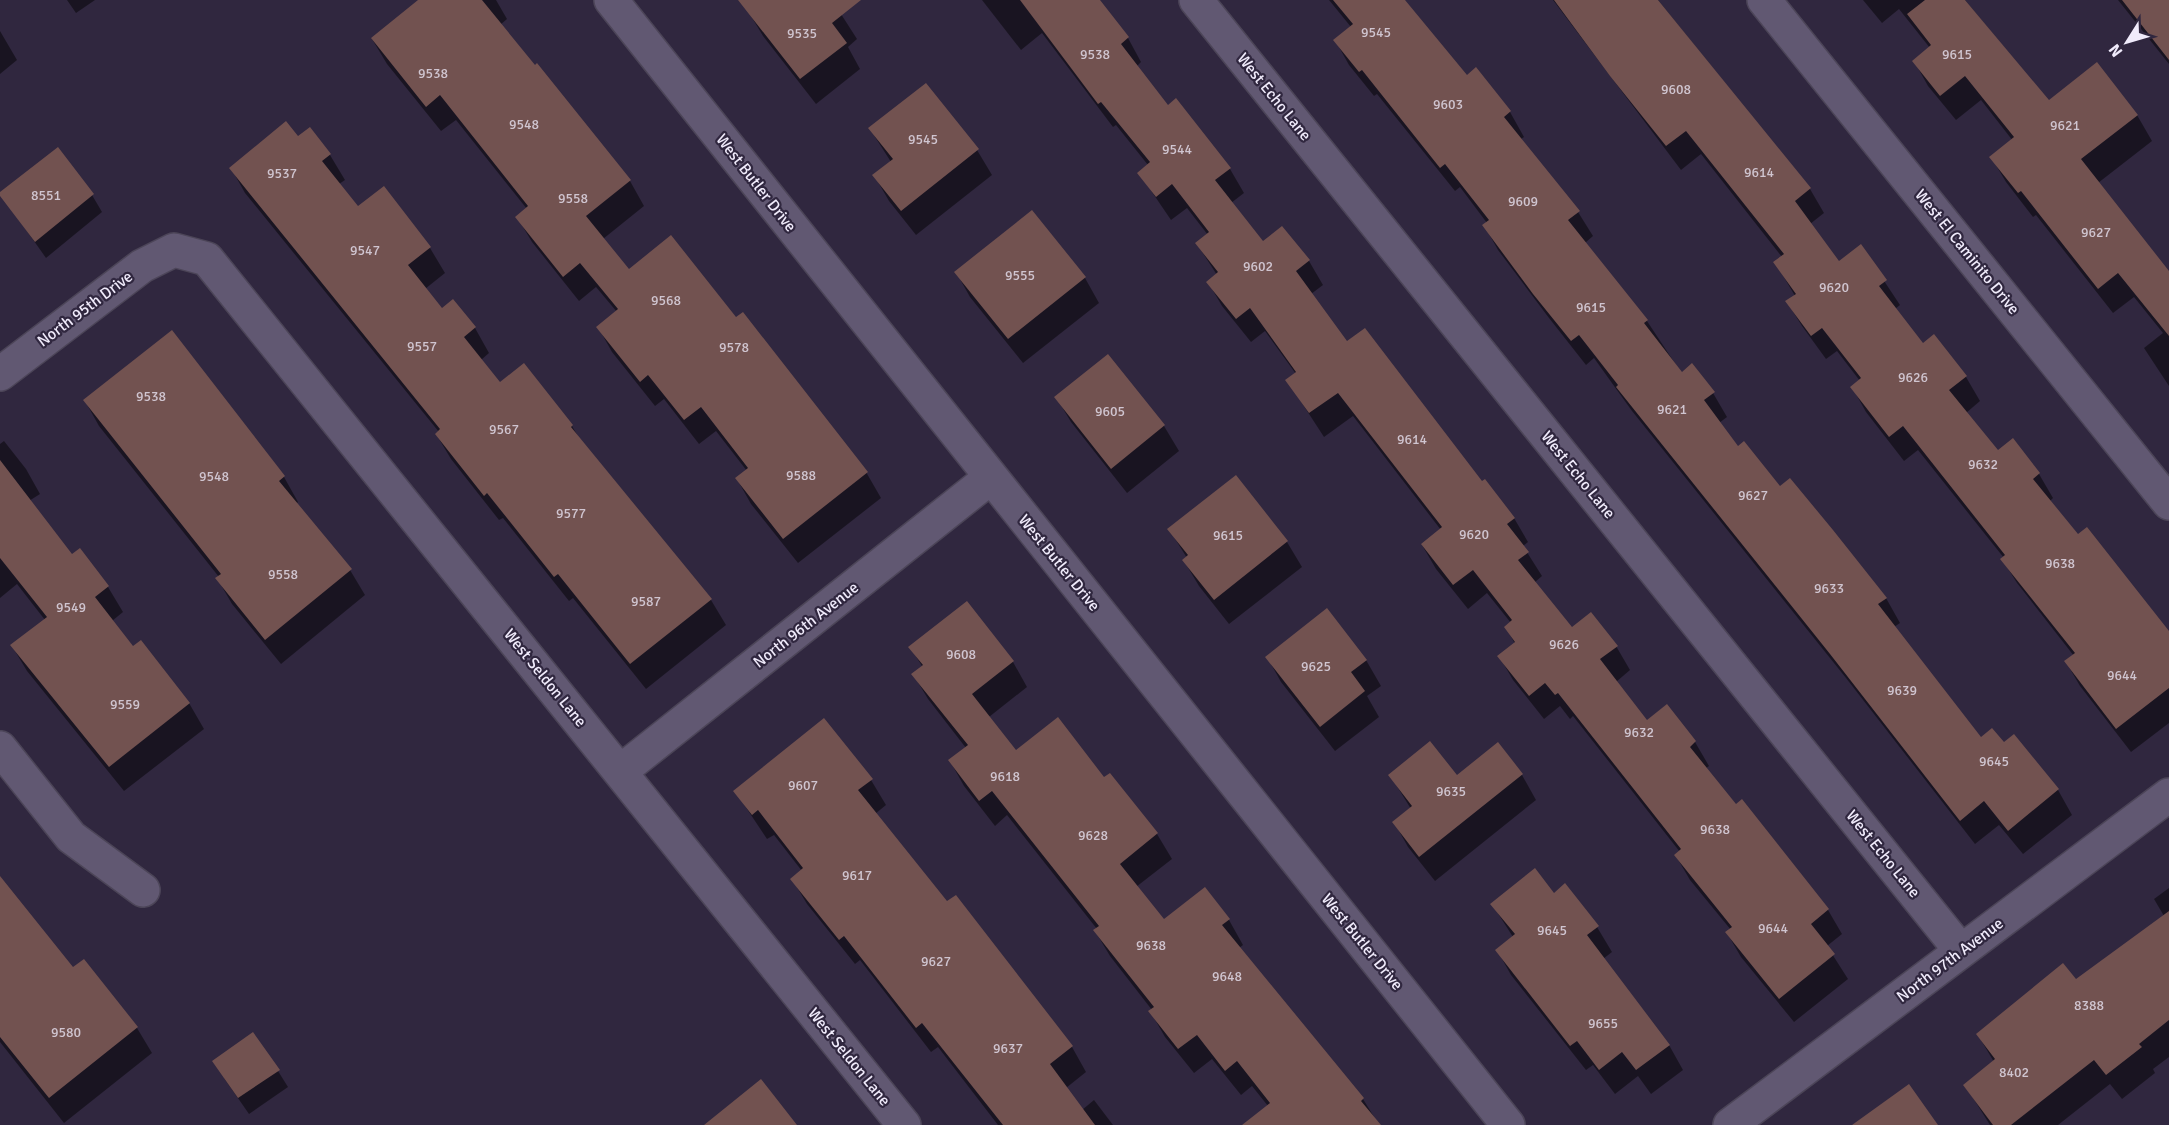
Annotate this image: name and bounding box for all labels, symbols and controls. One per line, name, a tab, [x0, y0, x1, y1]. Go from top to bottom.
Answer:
north arrow	[2097, 12, 2157, 72]
house number: 9545	[1361, 24, 1391, 41]
house number: 9535	[787, 25, 817, 42]
text: N	[2104, 40, 2127, 61]
house number: 9538	[1080, 46, 1110, 63]
house number: 9615	[1942, 46, 1972, 63]
street label: West Echo Lane	[1233, 49, 1315, 145]
house number: 9538	[418, 65, 448, 82]
house number: 9608	[1661, 81, 1691, 98]
house number: 9603	[1433, 96, 1463, 113]
house number: 9548	[509, 116, 539, 133]
house number: 9621	[2050, 117, 2080, 134]
street label: West Butler Drive	[712, 130, 800, 236]
house number: 9545	[908, 131, 938, 148]
house number: 9544	[1162, 141, 1193, 158]
house number: 9614	[1744, 164, 1775, 181]
house number: 9537	[267, 165, 297, 182]
street label: West El Caminito Drive	[1910, 185, 2024, 319]
house number: 8551	[31, 187, 61, 204]
house number: 9558	[558, 190, 588, 207]
house number: 9609	[1508, 193, 1538, 210]
house number: 9627	[2081, 224, 2111, 241]
house number: 9547	[350, 242, 380, 259]
house number: 9602	[1243, 258, 1273, 275]
street label: North 95th Drive	[33, 267, 137, 351]
house number: 9555	[1005, 267, 1035, 284]
house number: 9620	[1819, 279, 1849, 296]
house number: 9568	[651, 292, 681, 309]
house number: 9615	[1576, 299, 1606, 316]
house number: 9557	[407, 338, 437, 355]
house number: 9578	[719, 339, 749, 356]
house number: 9626	[1898, 369, 1928, 386]
house number: 9538	[136, 388, 166, 405]
house number: 9621	[1657, 401, 1687, 418]
house number: 9605	[1095, 403, 1125, 420]
house number: 9567	[489, 421, 519, 438]
street label: West Echo Lane	[1537, 427, 1619, 523]
house number: 9614	[1397, 431, 1428, 448]
house number: 9632	[1968, 456, 1998, 473]
house number: 9588	[786, 467, 816, 484]
house number: 9548	[199, 468, 229, 485]
house number: 9627	[1738, 487, 1768, 504]
house number: 9577	[556, 505, 586, 522]
street label: West Butler Drive	[1014, 511, 1104, 615]
house number: 9620	[1459, 526, 1489, 543]
house number: 9615	[1213, 527, 1243, 544]
house number: 9638	[2045, 555, 2075, 572]
house number: 9558	[268, 566, 298, 583]
street label: North 96th Avenue	[749, 578, 863, 672]
house number: 9633	[1814, 580, 1844, 597]
house number: 9587	[631, 593, 661, 610]
house number: 9549	[56, 599, 86, 616]
street label: West Seldon Lane	[499, 625, 591, 731]
house number: 9626	[1549, 636, 1579, 653]
house number: 9608	[946, 646, 976, 663]
house number: 9625	[1301, 658, 1331, 675]
house number: 9644	[2107, 667, 2138, 684]
house number: 9639	[1887, 682, 1917, 699]
house number: 9559	[110, 696, 140, 713]
house number: 9632	[1624, 724, 1654, 741]
house number: 9645	[1979, 753, 2009, 770]
house number: 9618	[990, 768, 1020, 785]
house number: 9607	[788, 777, 818, 794]
house number: 9635	[1436, 783, 1466, 800]
street label: West Echo Lane	[1842, 806, 1924, 902]
house number: 9638	[1700, 821, 1730, 838]
house number: 9628	[1078, 827, 1108, 844]
house number: 9617	[842, 867, 872, 884]
street label: West Butler Drive	[1317, 890, 1407, 994]
street label: North 97th Avenue	[1893, 913, 2007, 1007]
house number: 9644	[1758, 920, 1789, 937]
house number: 9645	[1537, 922, 1567, 939]
house number: 9638	[1136, 937, 1166, 954]
house number: 9627	[921, 953, 951, 970]
house number: 9648	[1212, 968, 1242, 985]
house number: 8388	[2074, 997, 2104, 1014]
street label: West Seldon Lane	[803, 1004, 895, 1110]
house number: 9655	[1588, 1015, 1618, 1032]
house number: 9580	[51, 1024, 81, 1041]
house number: 9637	[993, 1040, 1023, 1057]
house number: 8402	[1999, 1064, 2029, 1081]

